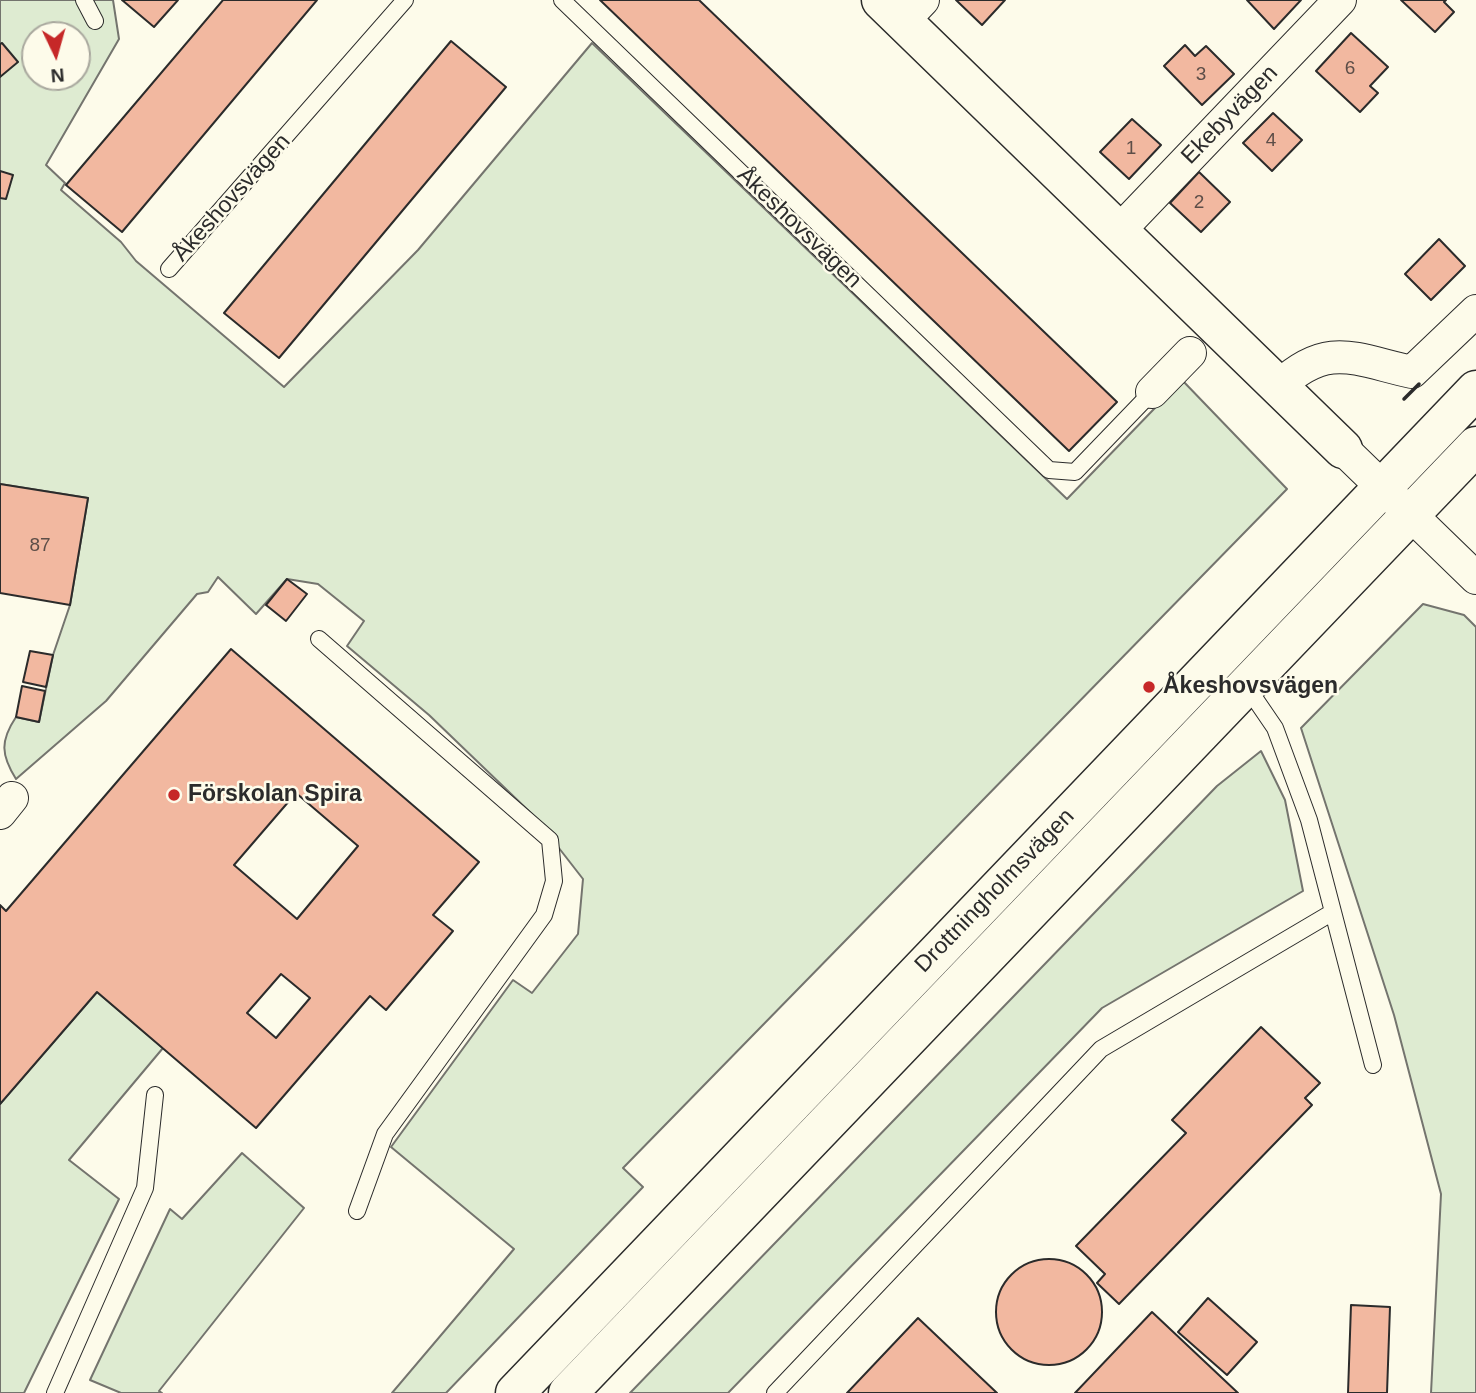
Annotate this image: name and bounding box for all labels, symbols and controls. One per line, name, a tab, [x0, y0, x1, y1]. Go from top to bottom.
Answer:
north arrow	[21, 21, 91, 91]
house number: 6	[1345, 58, 1355, 80]
street label: Ekebyvägen	[1176, 60, 1284, 170]
text: N	[50, 64, 65, 86]
house number: 3	[1196, 64, 1206, 86]
street label: Åkeshovsvägen	[167, 128, 297, 268]
house number: 4	[1266, 130, 1276, 152]
house number: 1	[1126, 138, 1136, 160]
street label: Åkeshovsvägen	[731, 162, 867, 294]
house number: 2	[1194, 192, 1204, 214]
house number: 87	[29, 535, 51, 557]
place label: Åkeshovsvägen	[1163, 673, 1338, 701]
marker: Åkeshovsvägen	[1141, 679, 1157, 695]
place label: Förskolan Spira	[188, 781, 362, 809]
marker: Förskolan Spira	[166, 787, 182, 803]
street label: Drottningholmsvägen	[910, 803, 1080, 979]

